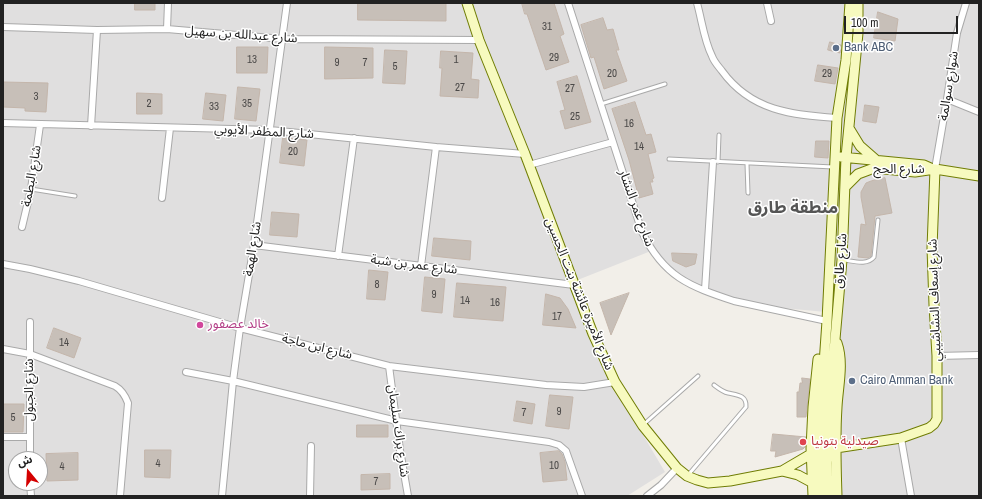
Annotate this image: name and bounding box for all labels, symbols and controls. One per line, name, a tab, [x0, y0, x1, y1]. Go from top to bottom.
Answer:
scale bar	[846, 8, 960, 34]
text: 100 m	[851, 15, 878, 31]
house number: 31	[542, 20, 552, 34]
street label: شارع عبدالله بن سهيل	[184, 23, 298, 47]
place label: Bank ABC	[844, 40, 893, 56]
marker: Bank ABC	[831, 43, 841, 53]
street label: شوارع سوالمة	[936, 50, 962, 122]
house number: 29	[549, 51, 559, 65]
house number: 13	[247, 53, 257, 67]
house number: 1	[453, 53, 459, 67]
house number: 9	[334, 56, 340, 70]
house number: 7	[362, 56, 368, 70]
house number: 5	[392, 60, 398, 74]
house number: 20	[607, 67, 617, 81]
house number: 29	[822, 67, 832, 81]
house number: 27	[455, 81, 465, 95]
house number: 27	[565, 82, 575, 96]
house number: 3	[33, 90, 39, 104]
house number: 2	[146, 97, 152, 111]
house number: 35	[242, 97, 252, 111]
house number: 33	[209, 100, 219, 114]
house number: 25	[570, 110, 580, 124]
house number: 16	[624, 117, 634, 131]
street label: شارع المظفر الأيوبي	[214, 122, 314, 142]
house number: 14	[634, 140, 644, 154]
street label: شارع البطمة	[19, 144, 45, 208]
house number: 20	[288, 145, 298, 159]
street label: شارع الحج	[873, 162, 925, 178]
street label: شارع عمر النشار	[615, 167, 657, 249]
district label: منطقة طارق	[748, 198, 838, 218]
street label: شارع الأميرة عائشة بنت الحسين	[541, 216, 617, 372]
street label: شارع الهمة	[241, 221, 265, 277]
street label: شارع طارق	[831, 233, 851, 289]
street label: شارع إسعاف النشاشيبي	[925, 238, 945, 362]
street label: شارع عمر بن شبة	[370, 252, 458, 278]
house number: 8	[374, 278, 380, 292]
house number: 9	[431, 288, 437, 302]
house number: 14	[460, 294, 470, 308]
house number: 16	[490, 296, 500, 310]
house number: 17	[552, 310, 562, 324]
place label: خالد عصفور	[208, 317, 269, 333]
marker: خالد عصفور	[195, 320, 205, 330]
street label: شارع ابن ماجة	[280, 331, 354, 363]
house number: 14	[59, 336, 69, 350]
street label: شارع الجبول	[22, 359, 38, 421]
place label: Cairo Amman Bank	[860, 373, 953, 389]
marker: Cairo Amman Bank	[847, 376, 857, 386]
street label: شارع براك سليمان	[384, 384, 412, 478]
house number: 9	[556, 405, 562, 419]
house number: 7	[521, 406, 527, 420]
house number: 5	[10, 411, 16, 425]
place label: صيدلية بتونيا	[811, 434, 879, 450]
marker: صيدلية بتونيا	[798, 437, 808, 447]
north arrow	[8, 451, 48, 491]
text: ش	[15, 452, 34, 470]
house number: 4	[155, 457, 161, 471]
house number: 10	[549, 459, 559, 473]
house number: 4	[59, 460, 65, 474]
house number: 7	[373, 475, 379, 489]

